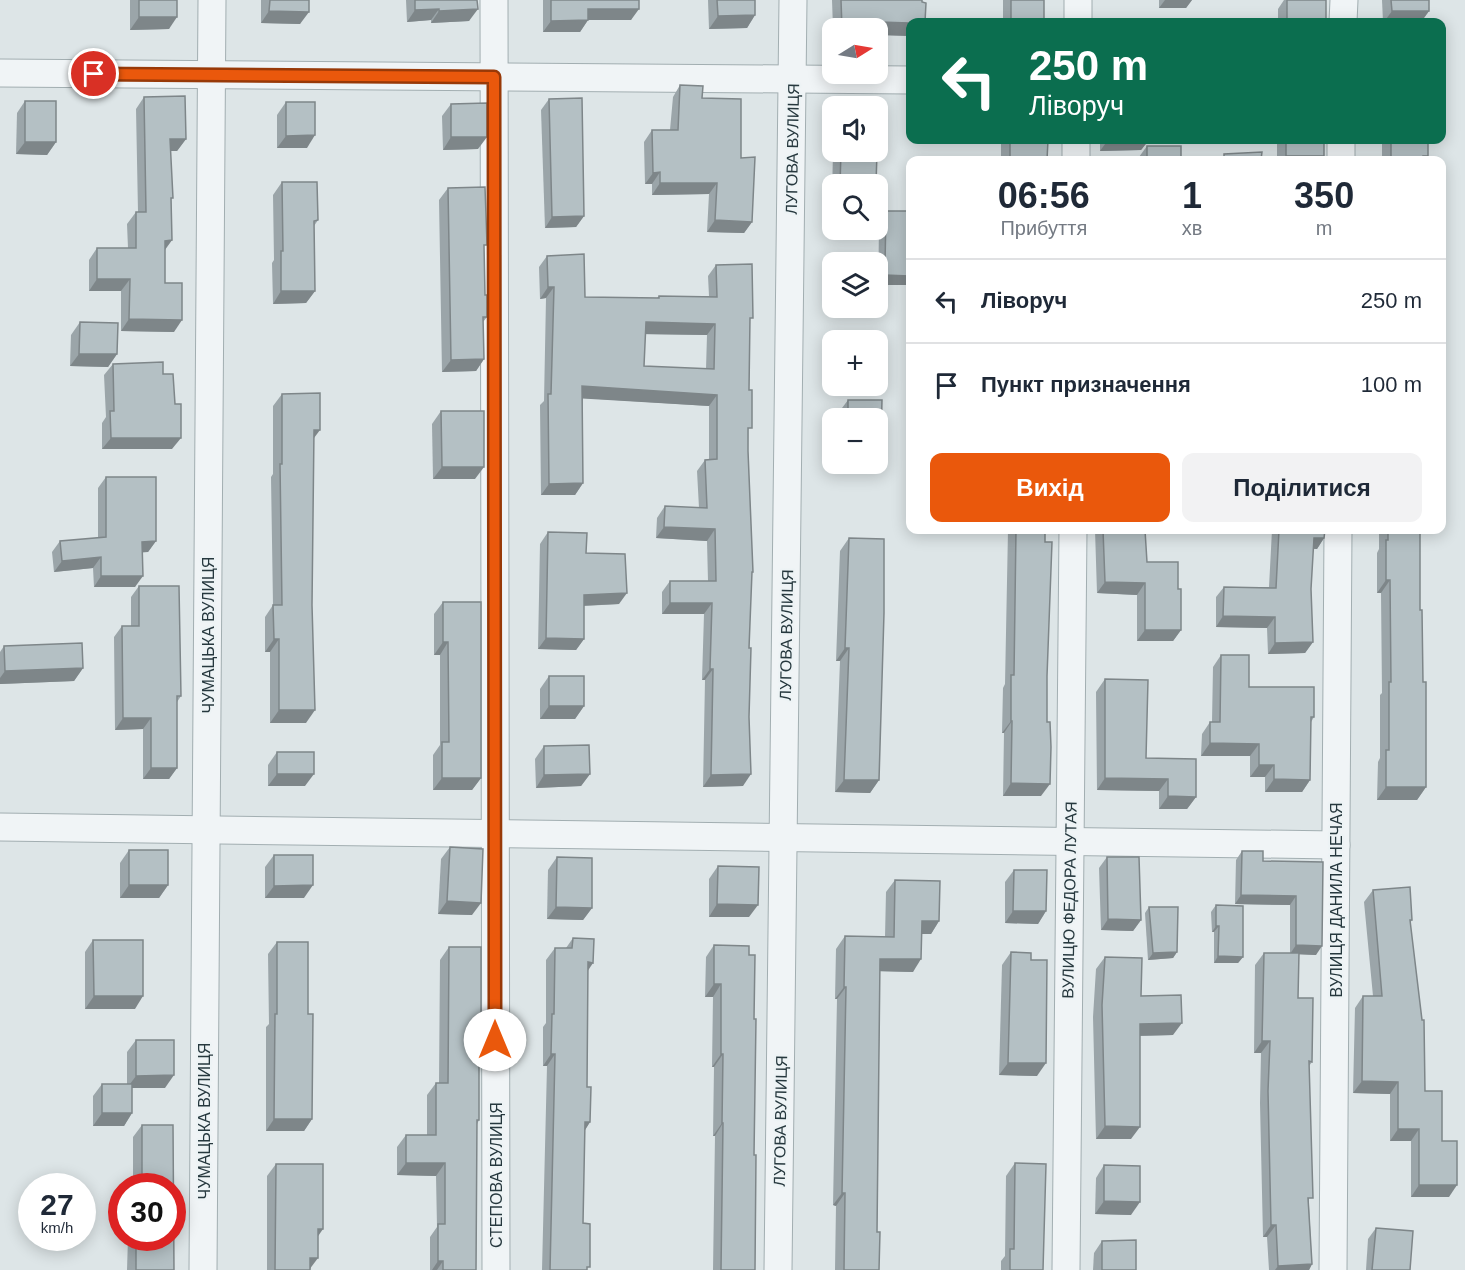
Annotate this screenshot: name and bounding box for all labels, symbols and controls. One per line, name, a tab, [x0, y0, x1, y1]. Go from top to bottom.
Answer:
north arrow	[822, 18, 888, 84]
map controls	[822, 18, 888, 474]
icon: left	[930, 42, 1008, 120]
text: 250 m	[1029, 42, 1148, 89]
pin	[68, 48, 119, 99]
icon: arrive	[77, 57, 110, 90]
street label: ЛУГОВА ВУЛИЦЯ	[783, 83, 802, 215]
text: Ліворуч	[1029, 91, 1124, 121]
button: sound	[822, 96, 888, 162]
button: search	[822, 174, 888, 240]
text: 06:56	[998, 175, 1090, 216]
text: 1	[1182, 175, 1202, 216]
text: 350	[1294, 175, 1354, 216]
text: Прибуття	[1000, 217, 1087, 239]
text: хв	[1182, 217, 1202, 239]
text: m	[1316, 217, 1332, 239]
button: layers	[822, 252, 888, 318]
icon: left	[930, 285, 963, 318]
text: Ліворуч	[981, 288, 1067, 313]
text: 250 m	[1361, 288, 1422, 313]
button: +	[822, 330, 888, 396]
icon: arrive	[930, 369, 963, 402]
text: Пункт призначення	[981, 372, 1191, 397]
text: 100 m	[1361, 372, 1422, 397]
button: −	[822, 408, 888, 474]
button: Вихід	[930, 453, 1170, 522]
button: Поділитися	[1182, 453, 1422, 522]
street label: ЧУМАЦЬКА ВУЛИЦЯ	[200, 557, 217, 713]
street label: ЛУГОВА ВУЛИЦЯ	[777, 569, 796, 701]
street label: ВУЛИЦЮ ФЕДОРА ЛУТАЯ	[1059, 801, 1080, 999]
street label: ВУЛИЦЯ ДАНИЛА НЕЧАЯ	[1328, 803, 1345, 997]
position arrow	[463, 1008, 527, 1072]
street label: ЧУМАЦЬКА ВУЛИЦЯ	[196, 1043, 213, 1199]
street label: ЛУГОВА ВУЛИЦЯ	[771, 1055, 790, 1187]
street label: СТЕПОВА ВУЛИЦЯ	[488, 1102, 505, 1248]
speed limit sign: 30	[108, 1173, 186, 1251]
text: 27	[40, 1188, 74, 1221]
text: km/h	[41, 1219, 73, 1236]

